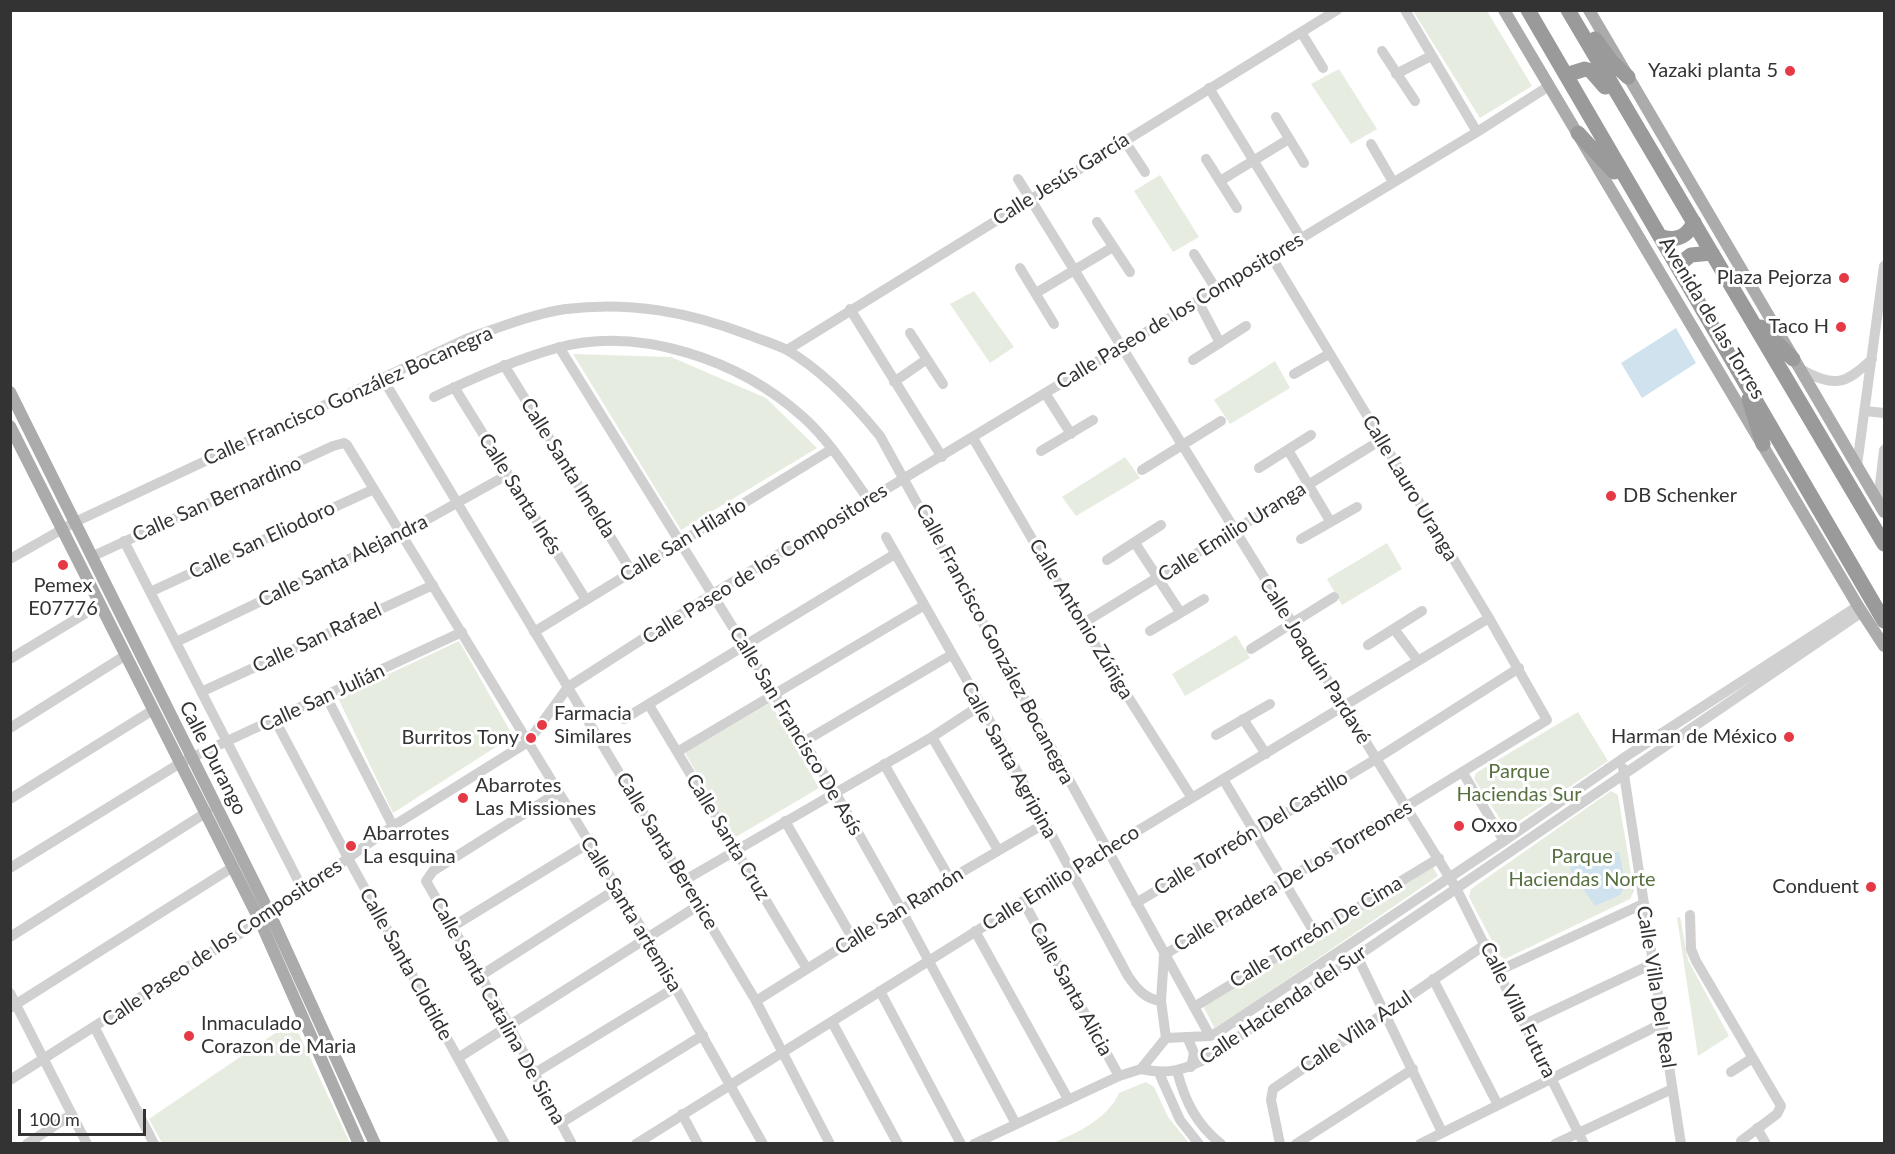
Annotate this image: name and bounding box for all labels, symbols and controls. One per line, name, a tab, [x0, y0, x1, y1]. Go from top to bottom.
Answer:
place label: Yazaki planta 5	[1648, 59, 1778, 83]
marker: Yazaki planta 5	[1783, 64, 1797, 78]
street label: Calle Jesús García	[988, 127, 1134, 231]
street label: Calle Paseo de los Compositores	[1052, 228, 1308, 394]
street label: Avenida de las Torres	[1654, 233, 1770, 403]
place label: Plaza Pejorza	[1717, 266, 1832, 290]
marker: Plaza Pejorza	[1837, 271, 1851, 285]
place label: Taco H	[1768, 315, 1829, 339]
marker: Taco H	[1834, 320, 1848, 334]
street label: Calle Francisco González Bocanegra	[200, 321, 496, 471]
street label: Calle Santa Imelda	[515, 394, 621, 542]
street label: Calle Lauro Uranga	[1357, 411, 1463, 565]
street label: Calle Santa Inés	[473, 429, 567, 559]
street label: Calle San Bernardino	[129, 451, 305, 547]
street label: Calle Emilio Uranga	[1154, 477, 1310, 587]
street label: Calle Paseo de los Compositores	[638, 479, 892, 649]
place label: DB Schenker	[1623, 484, 1737, 508]
marker: DB Schenker	[1604, 489, 1618, 503]
street label: Calle San Hilario	[615, 493, 751, 587]
street label: Calle San Eliodoro	[185, 496, 339, 584]
street label: Calle Francisco González Bocanegra	[911, 500, 1079, 788]
street label: Calle Santa Alejandra	[254, 510, 432, 612]
street label: Calle Antonio Zúñiga	[1024, 534, 1138, 704]
marker: Pemex E07776	[56, 558, 70, 572]
place label: Pemex E07776	[28, 574, 98, 621]
street label: Calle Joaquín Pardavé	[1254, 574, 1376, 748]
street label: Calle San Rafael	[249, 598, 385, 678]
street label: Calle San Francisco De Asís	[724, 622, 868, 840]
street label: Calle San Julián	[256, 659, 388, 737]
street label: Calle Santa Agripina	[956, 677, 1062, 843]
street label: Calle Durango	[174, 697, 252, 819]
place label: Farmacia Similares	[554, 702, 632, 749]
marker: Farmacia Similares	[535, 718, 549, 732]
place label: Harman de México	[1611, 725, 1777, 749]
place label: Burritos Tony	[402, 726, 519, 750]
marker: Harman de México	[1782, 730, 1796, 744]
marker: Burritos Tony	[524, 731, 538, 745]
park label: Parque Haciendas Sur	[1457, 760, 1581, 807]
street label: Calle Torreón Del Castillo	[1150, 766, 1352, 900]
street label: Calle Santa Berenice	[611, 768, 723, 934]
street label: Calle Santa Cruz	[681, 769, 775, 905]
place label: Abarrotes Las Missiones	[475, 774, 596, 821]
marker: Abarrotes Las Missiones	[456, 791, 470, 805]
street label: Calle Pradera De Los Torreones	[1169, 795, 1417, 957]
place label: Oxxo	[1471, 814, 1518, 838]
marker: Oxxo	[1452, 819, 1466, 833]
street label: Calle Emilio Pacheco	[978, 820, 1144, 936]
place label: Abarrotes La esquina	[363, 822, 456, 869]
street label: Calle Santa artemisa	[575, 832, 687, 996]
marker: Abarrotes La esquina	[344, 839, 358, 853]
park label: Parque Haciendas Norte	[1508, 845, 1656, 892]
street label: Calle Paseo de los Compositores	[98, 854, 346, 1032]
street label: Calle San Ramón	[830, 862, 968, 960]
street label: Calle Torreón De Cima	[1225, 871, 1407, 993]
place label: Conduent	[1772, 875, 1859, 899]
marker: Conduent	[1864, 880, 1878, 894]
street label: Calle Santa Clotilde	[354, 884, 458, 1044]
street label: Calle Santa Catalina De Siena	[425, 893, 571, 1129]
street label: Calle Villa Del Real	[1631, 904, 1681, 1070]
street label: Calle Santa Alicia	[1024, 918, 1118, 1060]
street label: Calle Villa Futura	[1475, 938, 1561, 1082]
street label: Calle Hacienda del Sur	[1195, 940, 1371, 1070]
street label: Calle Villa Azul	[1296, 986, 1416, 1078]
place label: Inmaculado Corazon de Maria	[201, 1012, 356, 1059]
marker: Inmaculado Corazon de Maria	[182, 1029, 196, 1043]
scale bar	[21, 1097, 148, 1135]
text: 100 m	[29, 1108, 80, 1130]

